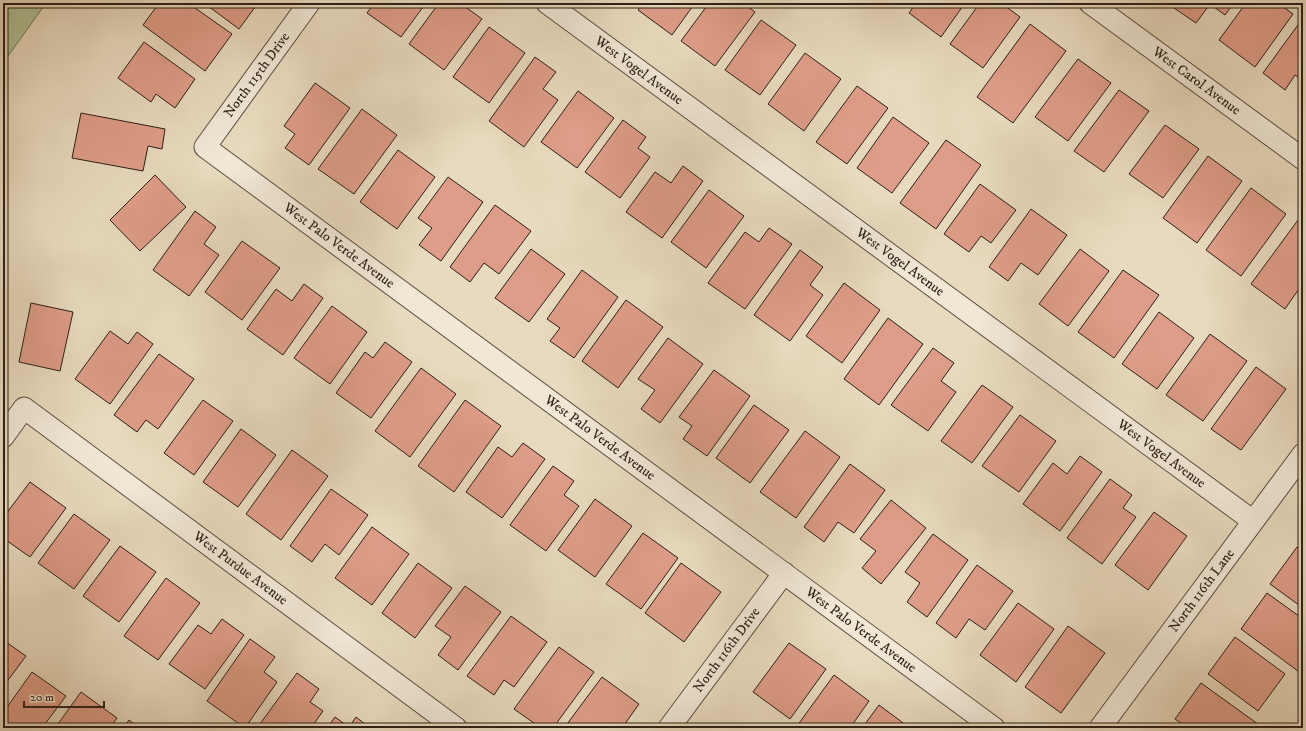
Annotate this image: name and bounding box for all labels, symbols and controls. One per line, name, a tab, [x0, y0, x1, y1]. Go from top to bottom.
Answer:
street label: North 115th Drive	[220, 29, 294, 121]
street label: West Vogel Avenue	[590, 31, 687, 109]
street label: West Carol Avenue	[1148, 42, 1244, 119]
street label: West Palo Verde Avenue	[279, 198, 398, 293]
street label: West Vogel Avenue	[852, 223, 948, 301]
street label: West Palo Verde Avenue	[540, 390, 659, 485]
street label: West Vogel Avenue	[1113, 415, 1209, 492]
street label: West Purdue Avenue	[189, 527, 291, 609]
street label: North 116th Lane	[1165, 545, 1239, 636]
street label: West Palo Verde Avenue	[801, 582, 920, 677]
street label: North 116th Drive	[689, 604, 764, 696]
scale bar	[24, 683, 104, 709]
text: 20 m	[30, 690, 54, 705]

